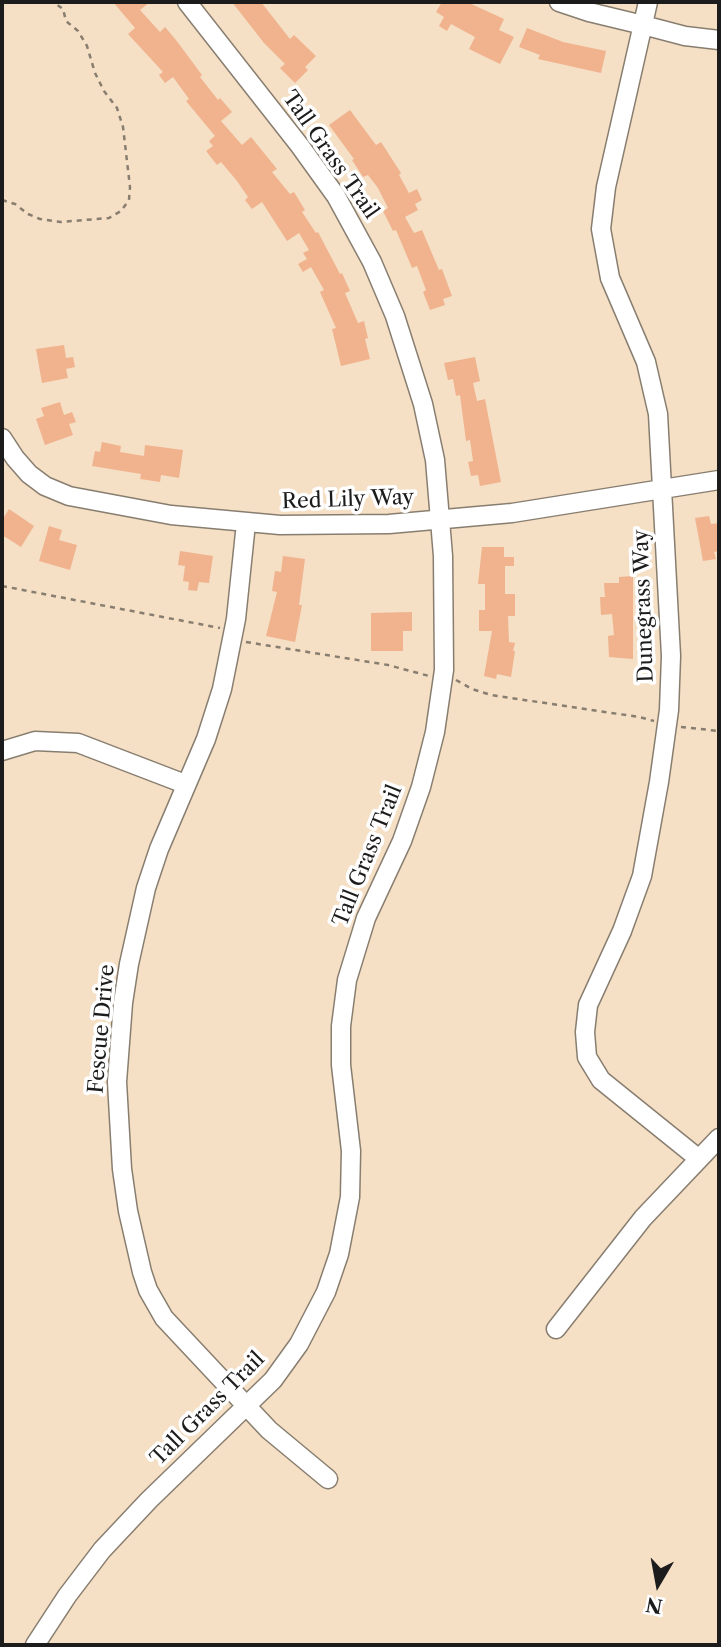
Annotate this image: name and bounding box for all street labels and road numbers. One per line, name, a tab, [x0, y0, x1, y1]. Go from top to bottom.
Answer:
street label: Tall Grass Trail	[277, 86, 383, 224]
street label: Red Lily Way	[281, 485, 415, 515]
street label: Dunegrass Way	[629, 529, 659, 683]
street label: Tall Grass Trail	[328, 782, 408, 930]
street label: Fescue Drive	[84, 963, 120, 1095]
street label: Tall Grass Trail	[146, 1347, 270, 1471]

